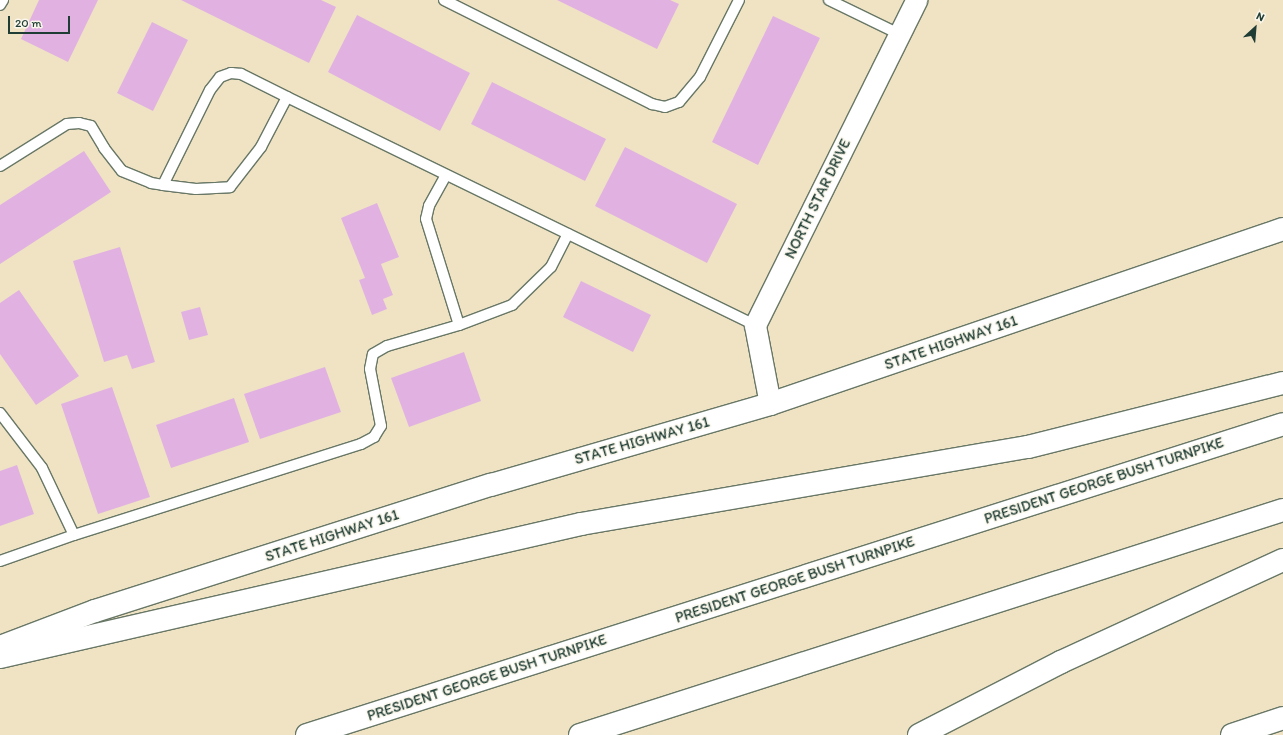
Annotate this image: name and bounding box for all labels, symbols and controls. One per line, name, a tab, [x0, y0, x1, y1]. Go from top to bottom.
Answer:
scale bar	[10, 8, 72, 34]
north arrow	[1235, 8, 1275, 48]
text: N	[1254, 9, 1267, 24]
text: 20 m	[15, 16, 42, 30]
street label: NORTH STAR DRIVE	[781, 135, 855, 263]
street label: STATE HIGHWAY 161	[882, 312, 1020, 374]
street label: STATE HIGHWAY 161	[572, 413, 712, 469]
street label: PRESIDENT GEORGE BUSH TURNPIKE	[983, 434, 1225, 528]
street label: STATE HIGHWAY 161	[263, 506, 401, 566]
street label: PRESIDENT GEORGE BUSH TURNPIKE	[674, 533, 916, 627]
street label: PRESIDENT GEORGE BUSH TURNPIKE	[366, 631, 608, 725]

